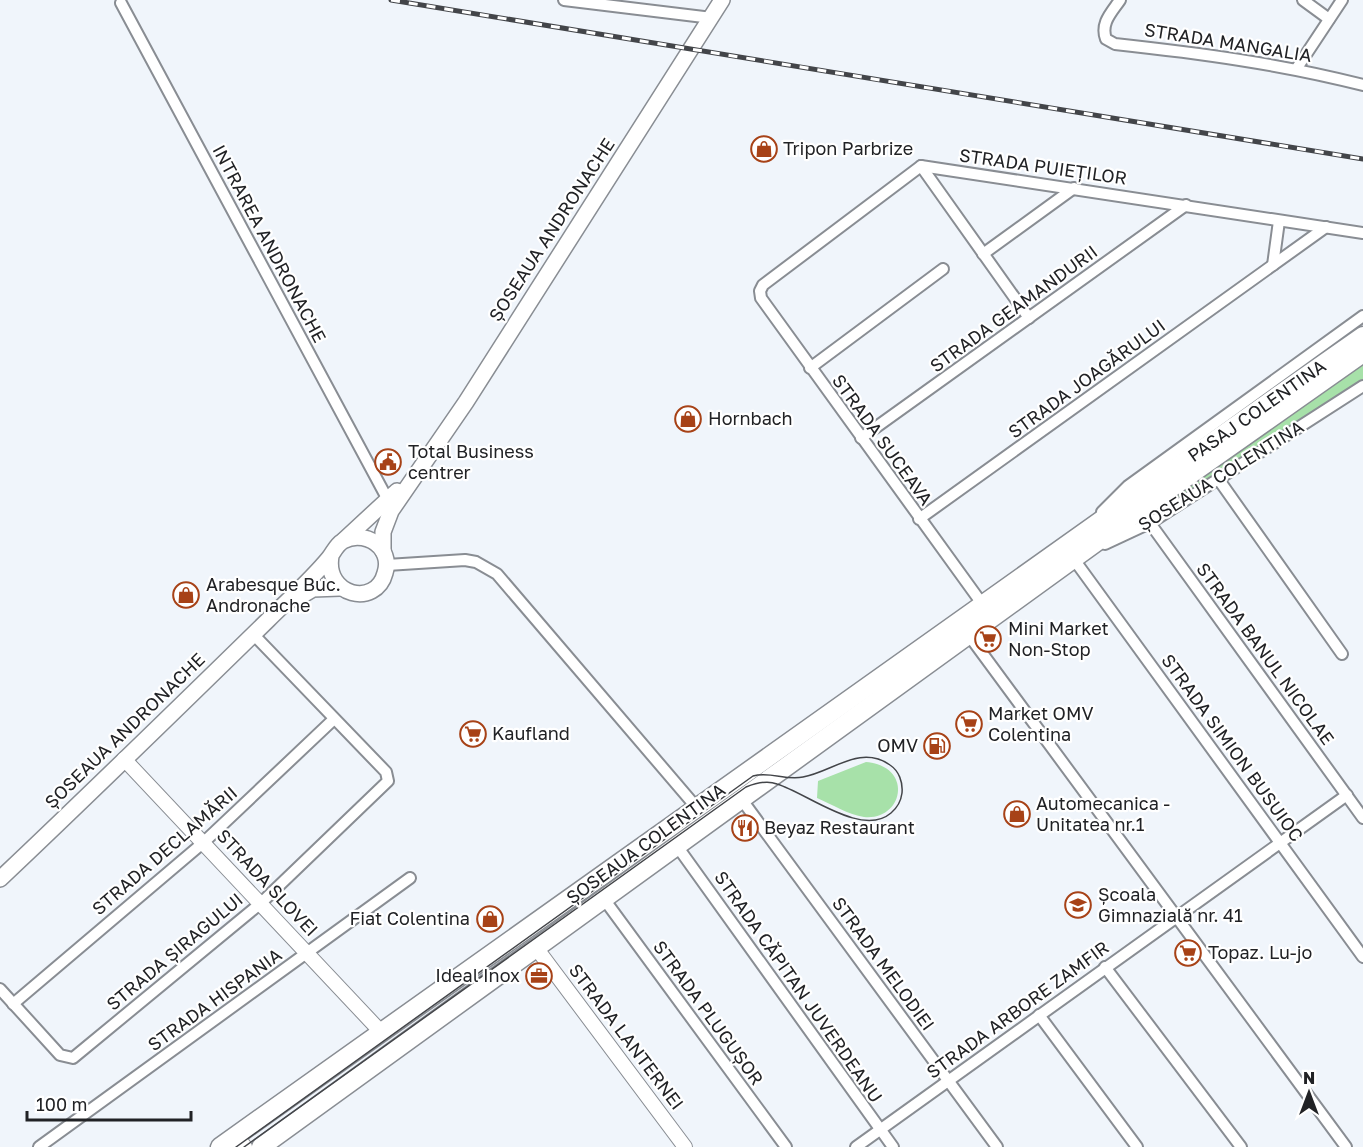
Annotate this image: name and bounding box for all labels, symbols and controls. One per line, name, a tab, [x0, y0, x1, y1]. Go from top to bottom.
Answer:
street label: STRADA MANGALIA	[1143, 18, 1313, 66]
street label: ȘOSEAUA ANDRONACHE	[484, 134, 619, 325]
shop icon: Tripon Parbrize	[749, 134, 779, 164]
place label: Tripon Parbrize	[783, 137, 913, 159]
street label: INTRAREA ANDRONACHE	[208, 141, 331, 346]
street label: STRADA PUIEȚILOR	[958, 143, 1128, 190]
street label: STRADA GEAMANDURII	[925, 240, 1102, 376]
street label: STRADA JOAGĂRULUI	[1004, 314, 1169, 442]
street label: PASAJ COLENTINA	[1183, 354, 1330, 466]
street label: STRADA SUCEAVA	[828, 370, 938, 509]
shop icon: Hornbach	[673, 404, 703, 434]
place label: Hornbach	[708, 407, 793, 429]
street label: ȘOSEAUA COLENTINA	[1134, 415, 1307, 535]
place label: Total Business centrer	[408, 440, 534, 483]
public building icon: Total Business centrer	[373, 447, 403, 477]
street label: STRADA BANUL NICOLAE	[1192, 558, 1339, 749]
place label: Arabesque Buc. Andronache	[206, 573, 341, 616]
shop icon: Arabesque Buc. Andronache	[171, 580, 201, 610]
place label: Mini Market Non-Stop	[1008, 617, 1109, 660]
supermarket icon: Mini Market Non-Stop	[973, 624, 1003, 654]
street label: ȘOSEAUA ANDRONACHE	[40, 648, 209, 813]
street label: STRADA SIMION BUSUIOC	[1157, 649, 1308, 845]
place label: Market OMV Colentina	[988, 702, 1093, 745]
supermarket icon: Market OMV Colentina	[954, 709, 984, 739]
supermarket icon: Kaufland	[458, 719, 488, 749]
place label: Kaufland	[492, 722, 570, 744]
fuel station icon: OMV	[922, 731, 952, 761]
place label: OMV	[877, 734, 918, 756]
street label: ȘOSEAUA COLENTINA	[562, 778, 729, 908]
street label: STRADA DECLAMĂRII	[87, 781, 241, 919]
place label: Automecanica - Unitatea nr.1	[1036, 792, 1170, 835]
shop icon: Automecanica - Unitatea nr.1	[1002, 799, 1032, 829]
restaurant icon: Beyaz Restaurant	[730, 813, 760, 843]
place label: Beyaz Restaurant	[764, 816, 915, 838]
street label: STRADA SLOVEI	[213, 824, 323, 940]
street label: STRADA CĂPITAN JUVERDEANU	[710, 866, 888, 1107]
place label: Școala Gimnazială nr. 41	[1098, 883, 1243, 926]
street label: STRADA ȘIRAGULUI	[102, 888, 247, 1015]
school or university icon: Școala Gimnazială nr. 41	[1063, 890, 1093, 920]
street label: STRADA MELODIEI	[828, 892, 940, 1035]
shop icon: Fiat Colentina	[475, 904, 505, 934]
place label: Fiat Colentina	[350, 907, 470, 929]
street label: STRADA PLUGUȘOR	[649, 936, 769, 1089]
street label: STRADA ARBORE ZAMFIR	[922, 936, 1113, 1083]
supermarket icon: Topaz. Lu-jo	[1173, 938, 1203, 968]
place label: Topaz. Lu-jo	[1208, 941, 1312, 963]
street label: STRADA HISPANIA	[143, 943, 286, 1055]
street label: STRADA LANTERNEI	[565, 959, 689, 1114]
office icon: Ideal Inox	[524, 961, 554, 991]
place label: Ideal Inox	[435, 964, 520, 986]
north arrow	[1279, 1063, 1339, 1123]
text: N	[1303, 1068, 1315, 1088]
scale bar	[27, 1084, 190, 1122]
text: 100 m	[36, 1093, 87, 1115]

